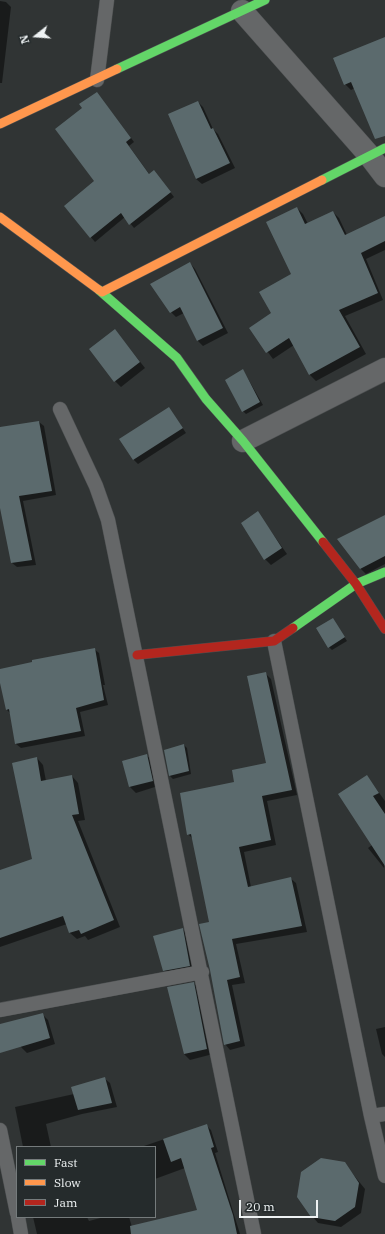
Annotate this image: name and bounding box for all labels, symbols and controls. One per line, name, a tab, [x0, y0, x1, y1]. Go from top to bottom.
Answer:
north arrow	[16, 16, 56, 56]
text: N	[17, 33, 32, 46]
legend	[16, 1146, 156, 1218]
text: Fast	[54, 1155, 78, 1170]
text: Slow	[54, 1175, 81, 1190]
scale bar	[241, 1192, 320, 1218]
text: Jam	[54, 1195, 77, 1210]
text: 20 m	[246, 1199, 275, 1214]

